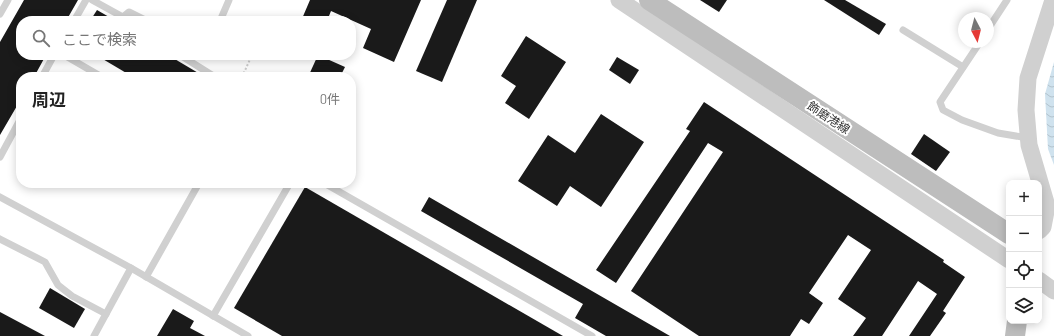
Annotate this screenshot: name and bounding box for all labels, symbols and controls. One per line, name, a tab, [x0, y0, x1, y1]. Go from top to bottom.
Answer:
north arrow	[958, 12, 994, 48]
search box	[16, 16, 356, 60]
icon: search	[30, 27, 52, 49]
text: ここで検索	[62, 30, 137, 48]
text: 周辺	[32, 89, 66, 109]
text: 0件	[320, 91, 340, 107]
street label: 飾磨港線	[805, 98, 853, 136]
map controls	[1006, 180, 1042, 324]
button: +	[1006, 180, 1042, 216]
button: −	[1006, 216, 1042, 252]
button: locate	[1006, 252, 1042, 288]
button: layers	[1006, 288, 1042, 324]

